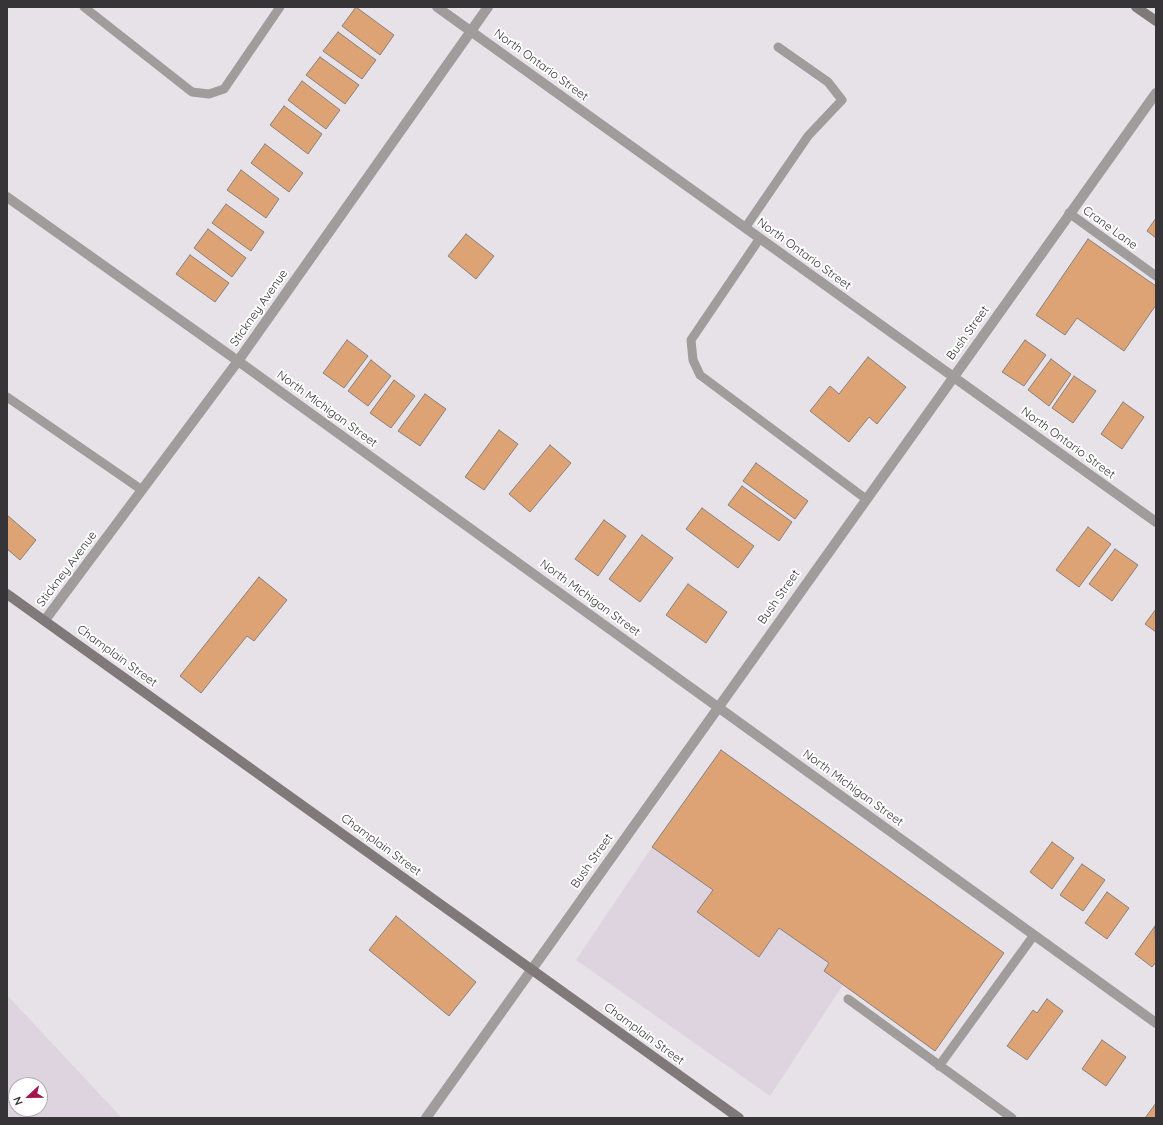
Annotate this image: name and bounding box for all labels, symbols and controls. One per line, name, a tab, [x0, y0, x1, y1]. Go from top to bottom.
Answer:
street label: North Ontario Street	[491, 26, 591, 104]
street label: Crane Lane	[1080, 203, 1140, 253]
street label: North Ontario Street	[754, 215, 854, 293]
street label: Stickney Avenue	[227, 267, 291, 349]
street label: Bush Street	[944, 303, 992, 363]
street label: North Michigan Street	[274, 368, 380, 450]
street label: North Ontario Street	[1018, 404, 1118, 482]
street label: Stickney Avenue	[34, 528, 100, 610]
street label: North Michigan Street	[537, 557, 643, 639]
street label: Bush Street	[755, 567, 803, 627]
street label: Champlain Street	[74, 622, 160, 690]
street label: North Michigan Street	[800, 747, 906, 829]
street label: Champlain Street	[338, 811, 424, 879]
street label: Bush Street	[568, 831, 616, 891]
street label: Champlain Street	[601, 1000, 687, 1068]
north arrow	[8, 1077, 48, 1117]
text: N	[10, 1095, 26, 1107]

